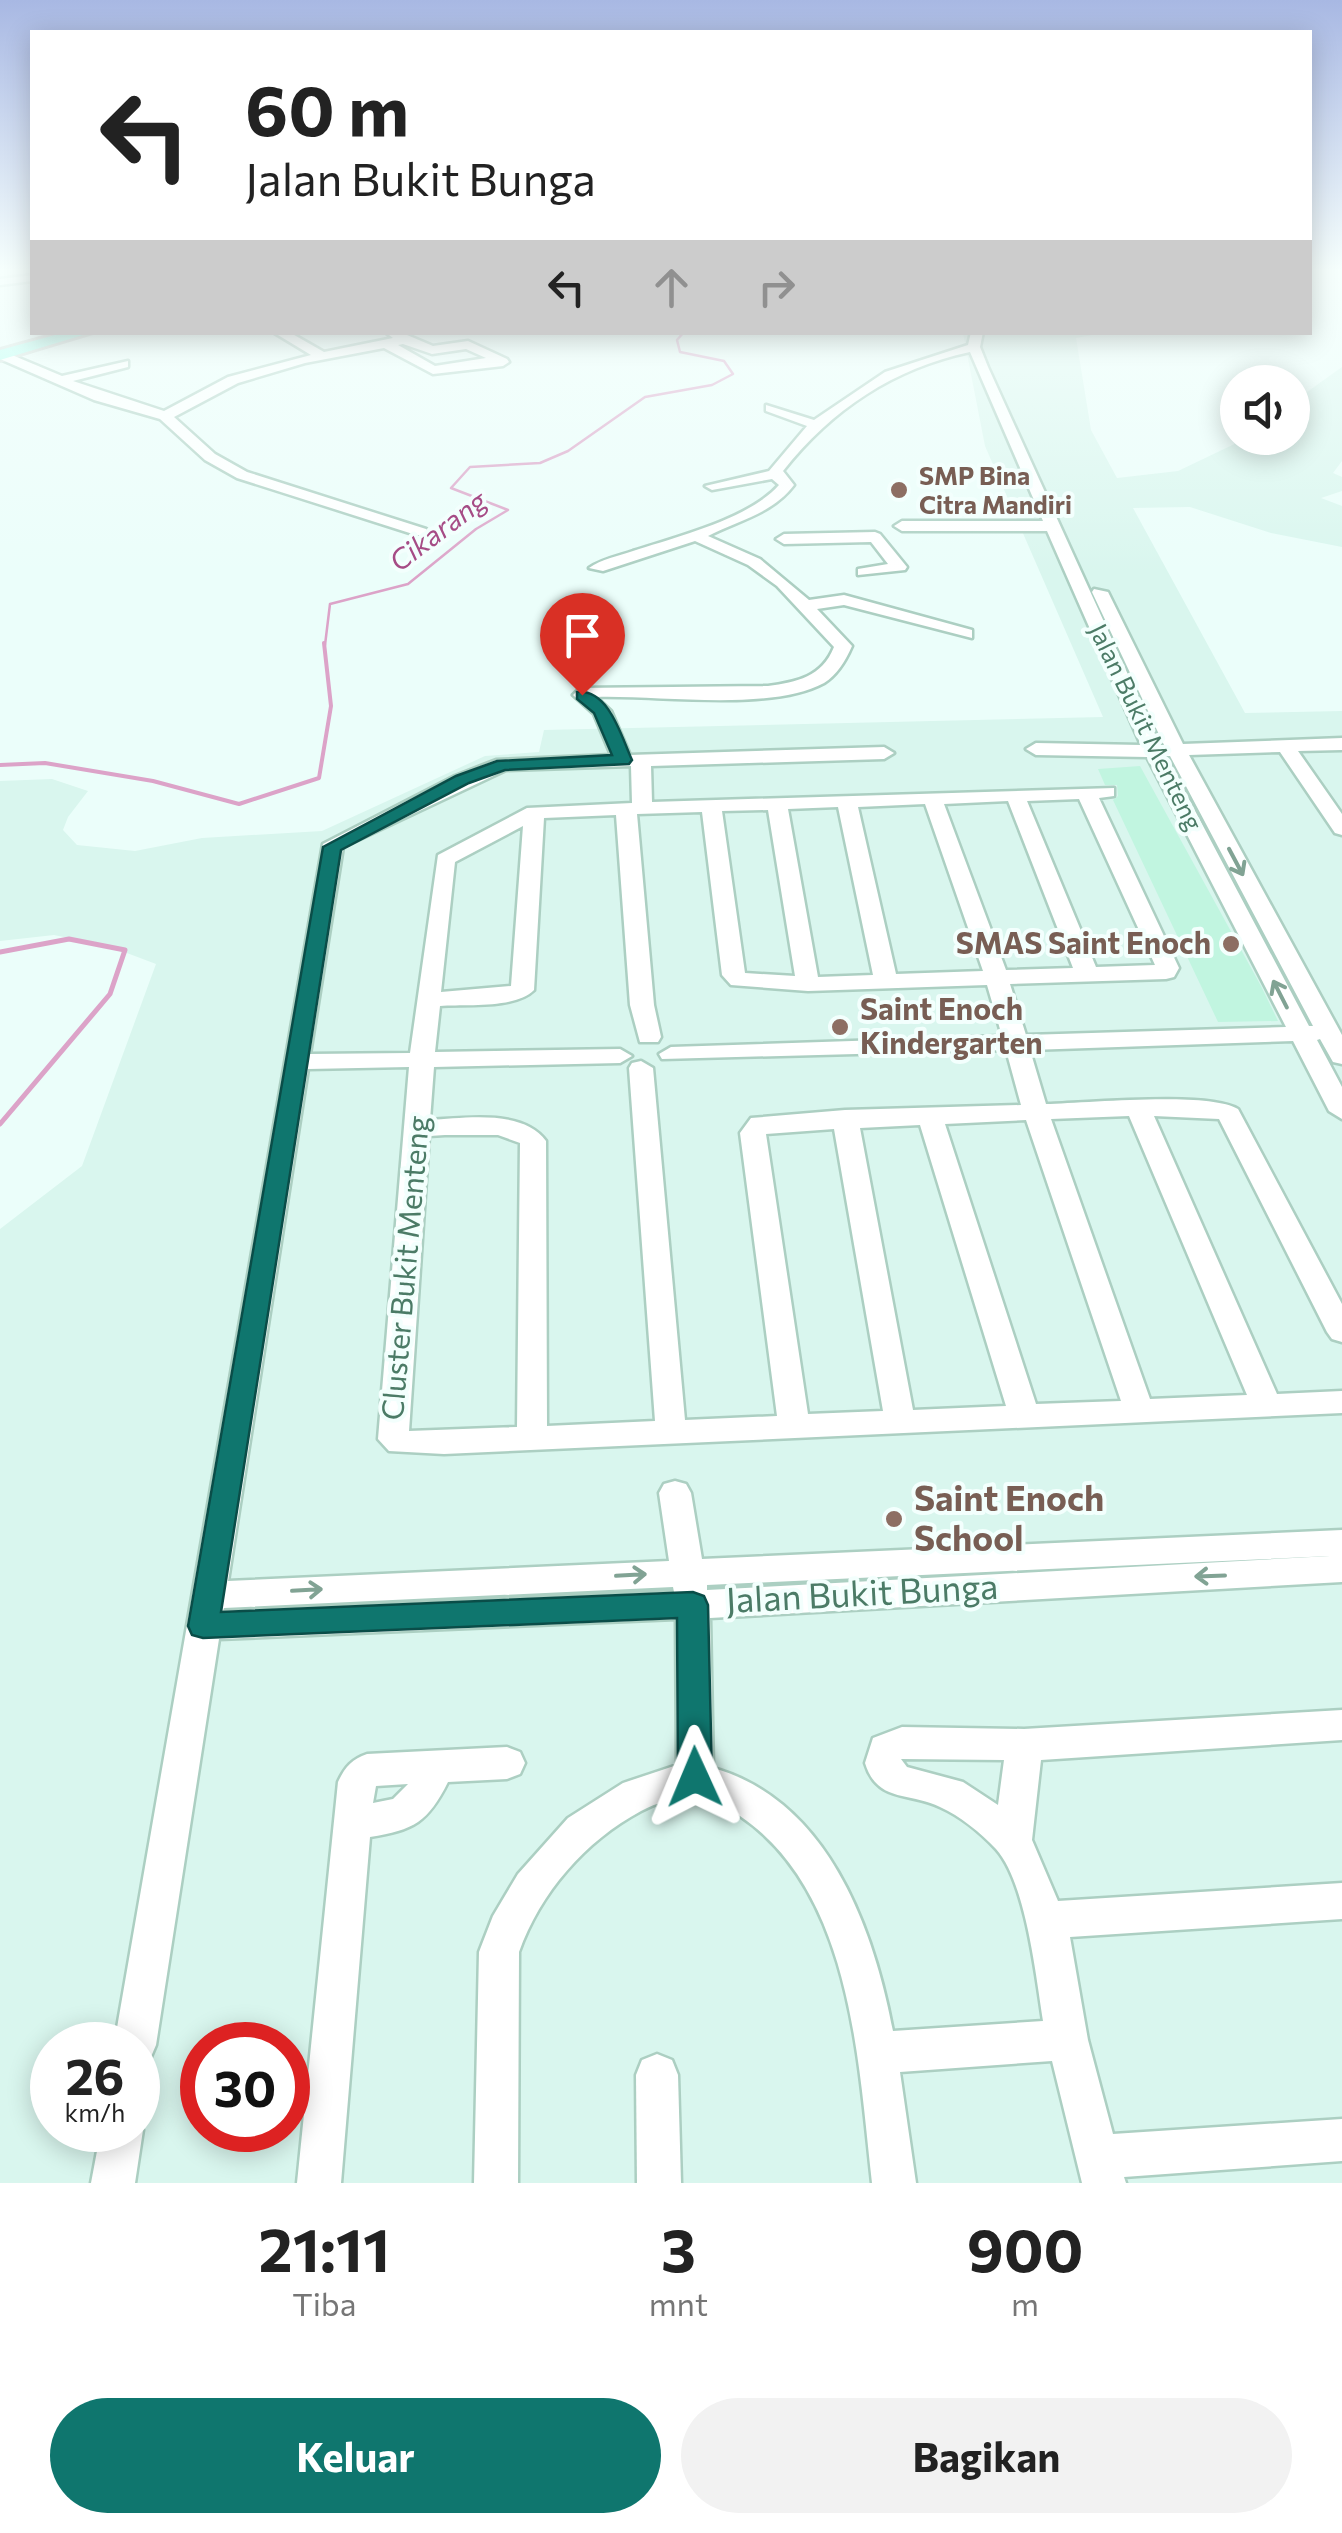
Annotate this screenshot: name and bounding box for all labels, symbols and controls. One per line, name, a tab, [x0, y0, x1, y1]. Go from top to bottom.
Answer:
text: 60 m	[245, 65, 409, 150]
icon: left	[80, 70, 210, 200]
text: Jalan Bukit Bunga	[245, 150, 596, 205]
icon: left	[539, 260, 594, 315]
icon: ahead	[644, 260, 699, 315]
icon: right	[749, 260, 804, 315]
map controls	[1220, 365, 1310, 455]
button: sound	[1220, 365, 1310, 455]
place label: SMP Bina Citra Mandiri	[919, 460, 1072, 519]
marker: SMP Bina Citra Mandiri	[888, 479, 910, 501]
water label: Cikarang	[382, 482, 494, 578]
pin	[540, 593, 625, 696]
icon: arrive	[555, 608, 610, 663]
street label: Jalan Bukit Menteng	[1084, 618, 1210, 835]
one-way arrow	[1227, 847, 1247, 876]
place label: SMAS Saint Enoch	[956, 923, 1211, 960]
marker: SMAS Saint Enoch	[1220, 933, 1242, 955]
one-way arrow	[1270, 980, 1289, 1010]
place label: Saint Enoch Kindergarten	[860, 989, 1043, 1060]
marker: Saint Enoch Kindergarten	[829, 1016, 851, 1038]
street label: Cluster Bukit Menteng	[372, 1114, 435, 1421]
place label: Saint Enoch School	[914, 1475, 1104, 1558]
marker: Saint Enoch School	[883, 1508, 905, 1530]
street label: Jalan Bukit Bunga	[725, 1563, 999, 1620]
one-way arrow	[615, 1565, 647, 1584]
one-way arrow	[1194, 1567, 1226, 1586]
one-way arrow	[290, 1581, 322, 1600]
position arrow	[643, 1725, 747, 1829]
speed limit sign: 30	[180, 2022, 310, 2152]
text: 26	[65, 2044, 124, 2105]
text: km/h	[65, 2097, 125, 2127]
text: 21:11	[259, 2211, 390, 2284]
text: 3	[661, 2211, 696, 2284]
text: 900	[967, 2211, 1083, 2284]
text: Tiba	[292, 2283, 357, 2323]
text: mnt	[649, 2283, 708, 2323]
text: m	[1011, 2283, 1039, 2323]
button: Keluar	[50, 2398, 661, 2513]
button: Bagikan	[681, 2398, 1292, 2513]

